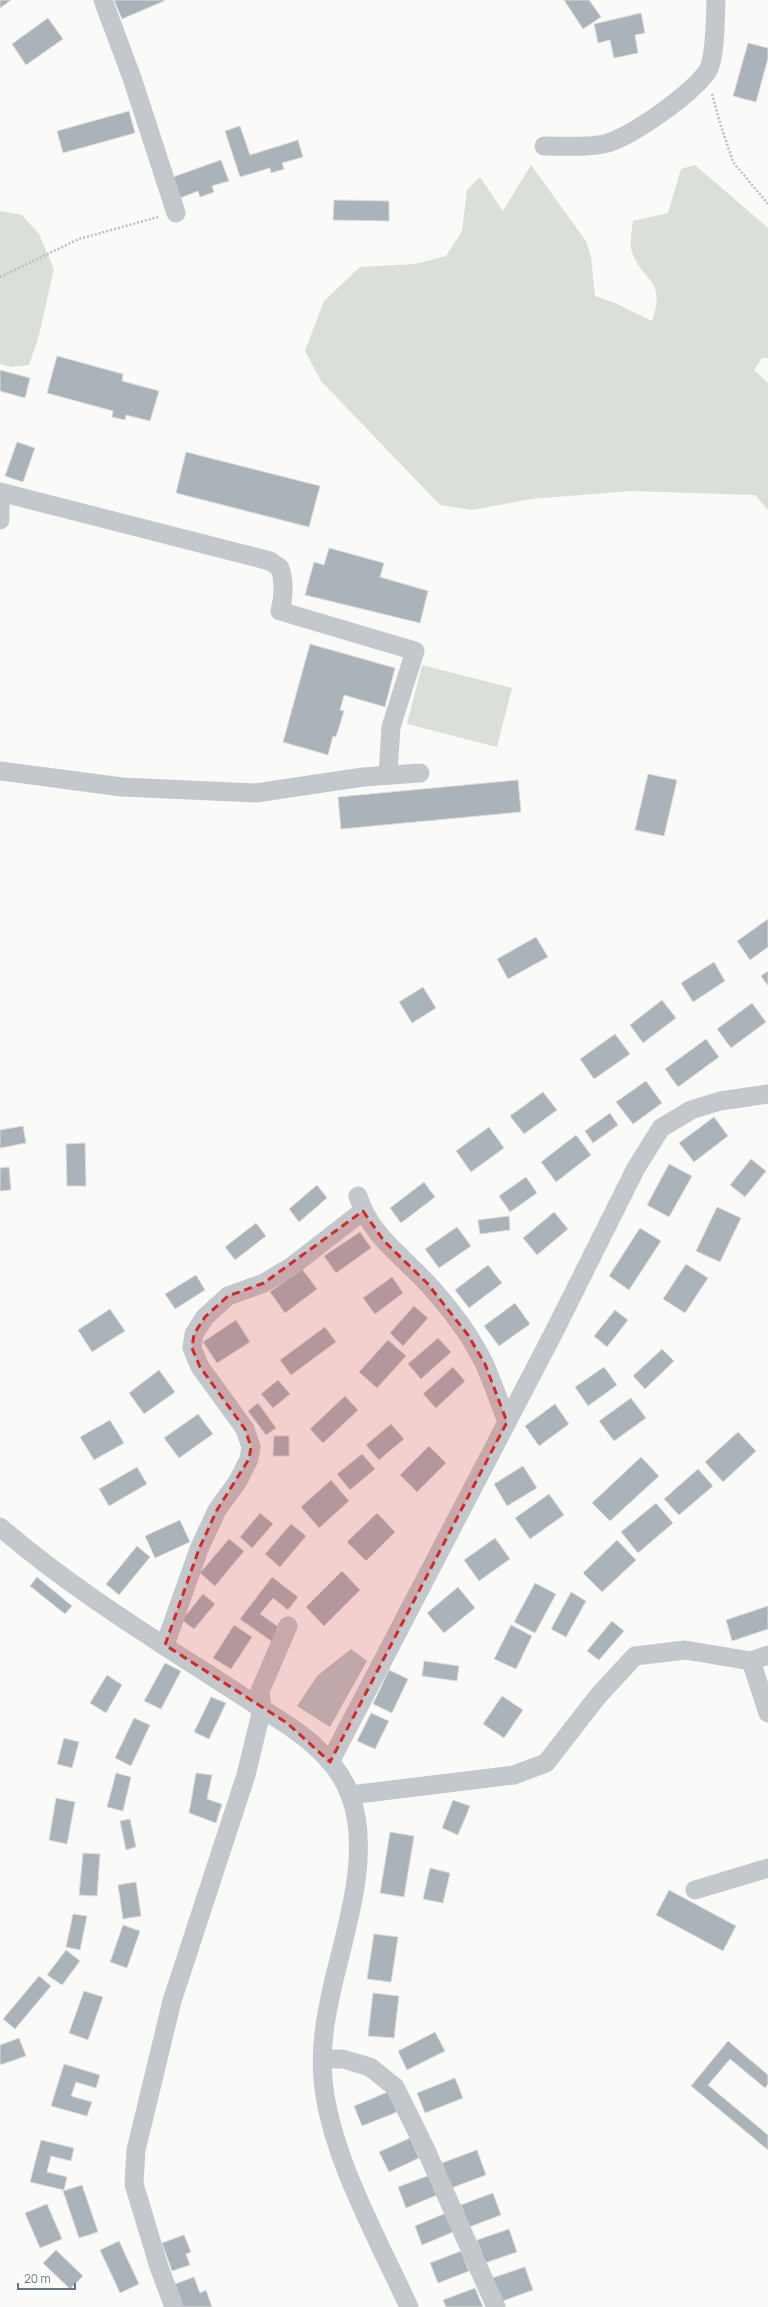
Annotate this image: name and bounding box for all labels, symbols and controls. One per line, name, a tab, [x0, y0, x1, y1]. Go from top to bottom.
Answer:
scale bar	[18, 2265, 75, 2291]
text: 20 m	[24, 2270, 51, 2287]

